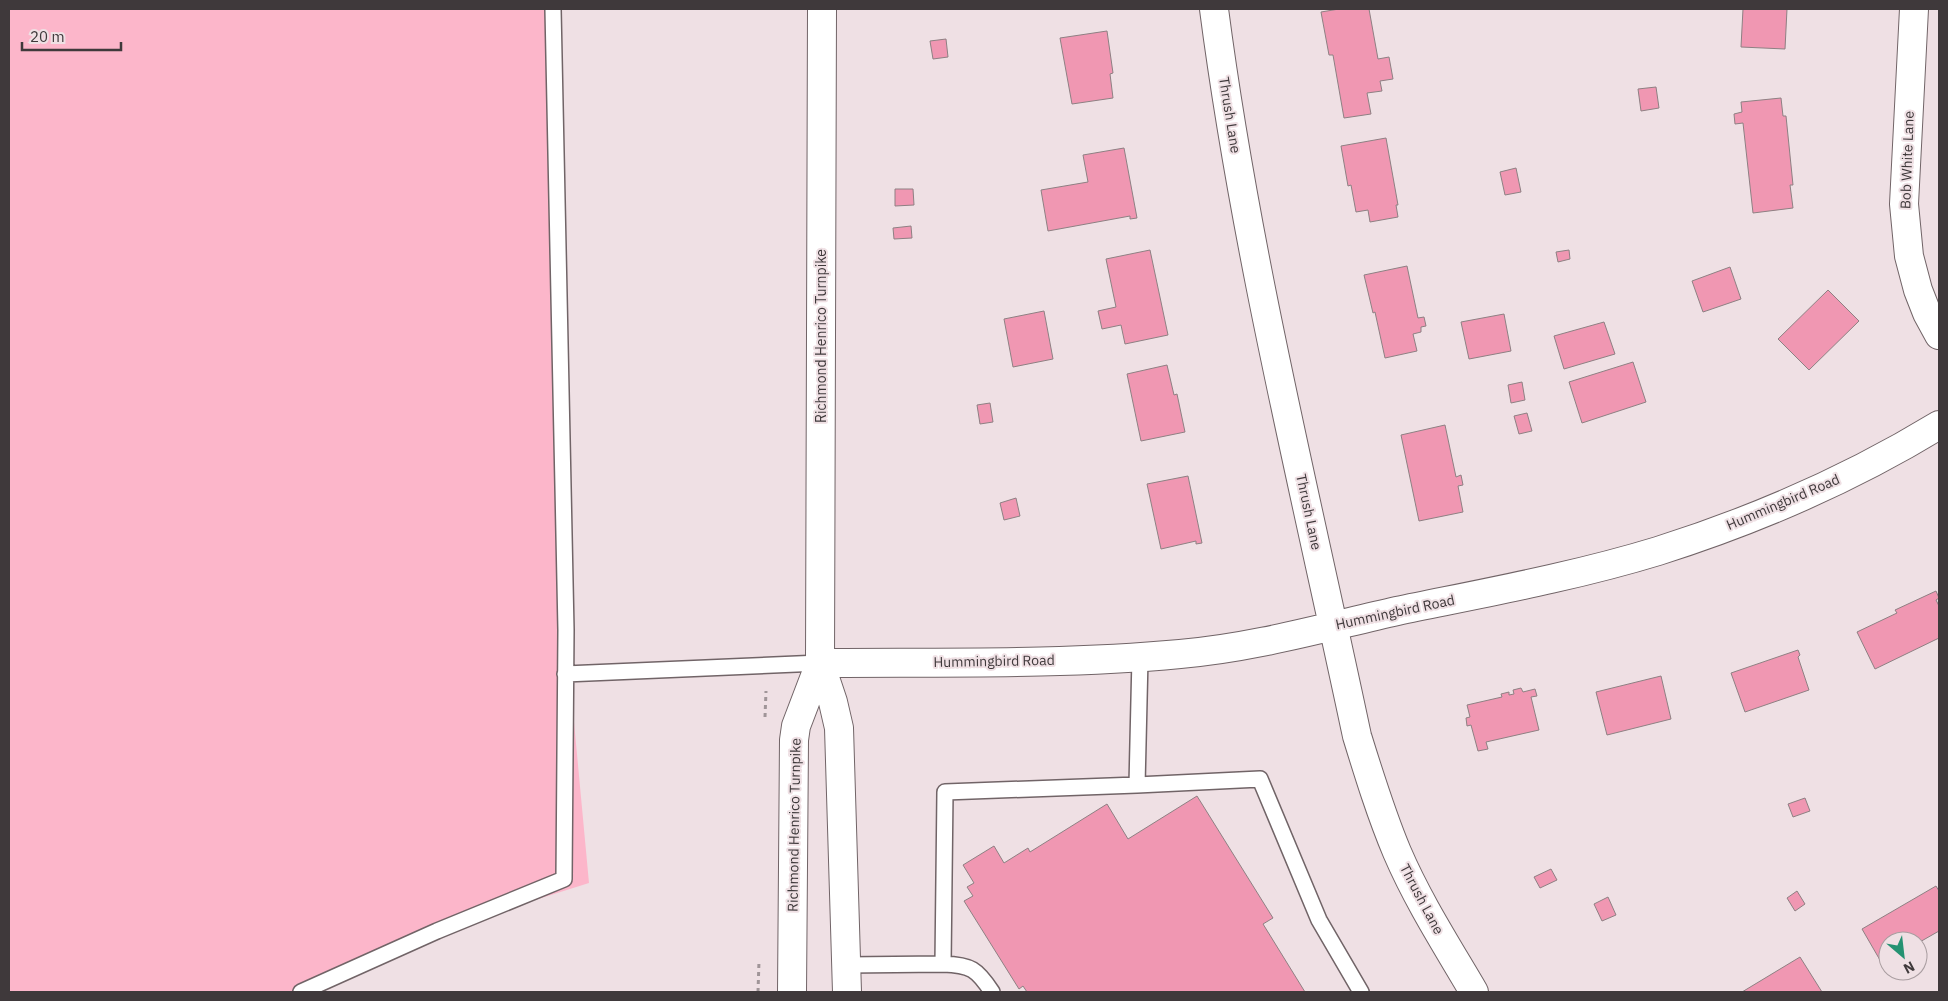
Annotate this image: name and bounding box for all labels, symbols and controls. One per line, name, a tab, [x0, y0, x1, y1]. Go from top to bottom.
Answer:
scale bar	[22, 20, 121, 52]
text: 20 m	[30, 27, 65, 46]
street label: Thrush Lane	[1215, 75, 1245, 155]
street label: Bob White Lane	[1896, 110, 1918, 209]
street label: Richmond Henrico Turnpike	[812, 249, 830, 423]
street label: Hummingbird Road	[1724, 470, 1842, 534]
street label: Thrush Lane	[1292, 472, 1326, 552]
street label: Hummingbird Road	[1334, 591, 1456, 633]
street label: Hummingbird Road	[933, 651, 1055, 671]
street label: Richmond Henrico Turnpike	[783, 738, 805, 912]
street label: Thrush Lane	[1396, 861, 1448, 938]
north arrow	[1878, 931, 1928, 981]
text: N	[1900, 957, 1918, 978]

